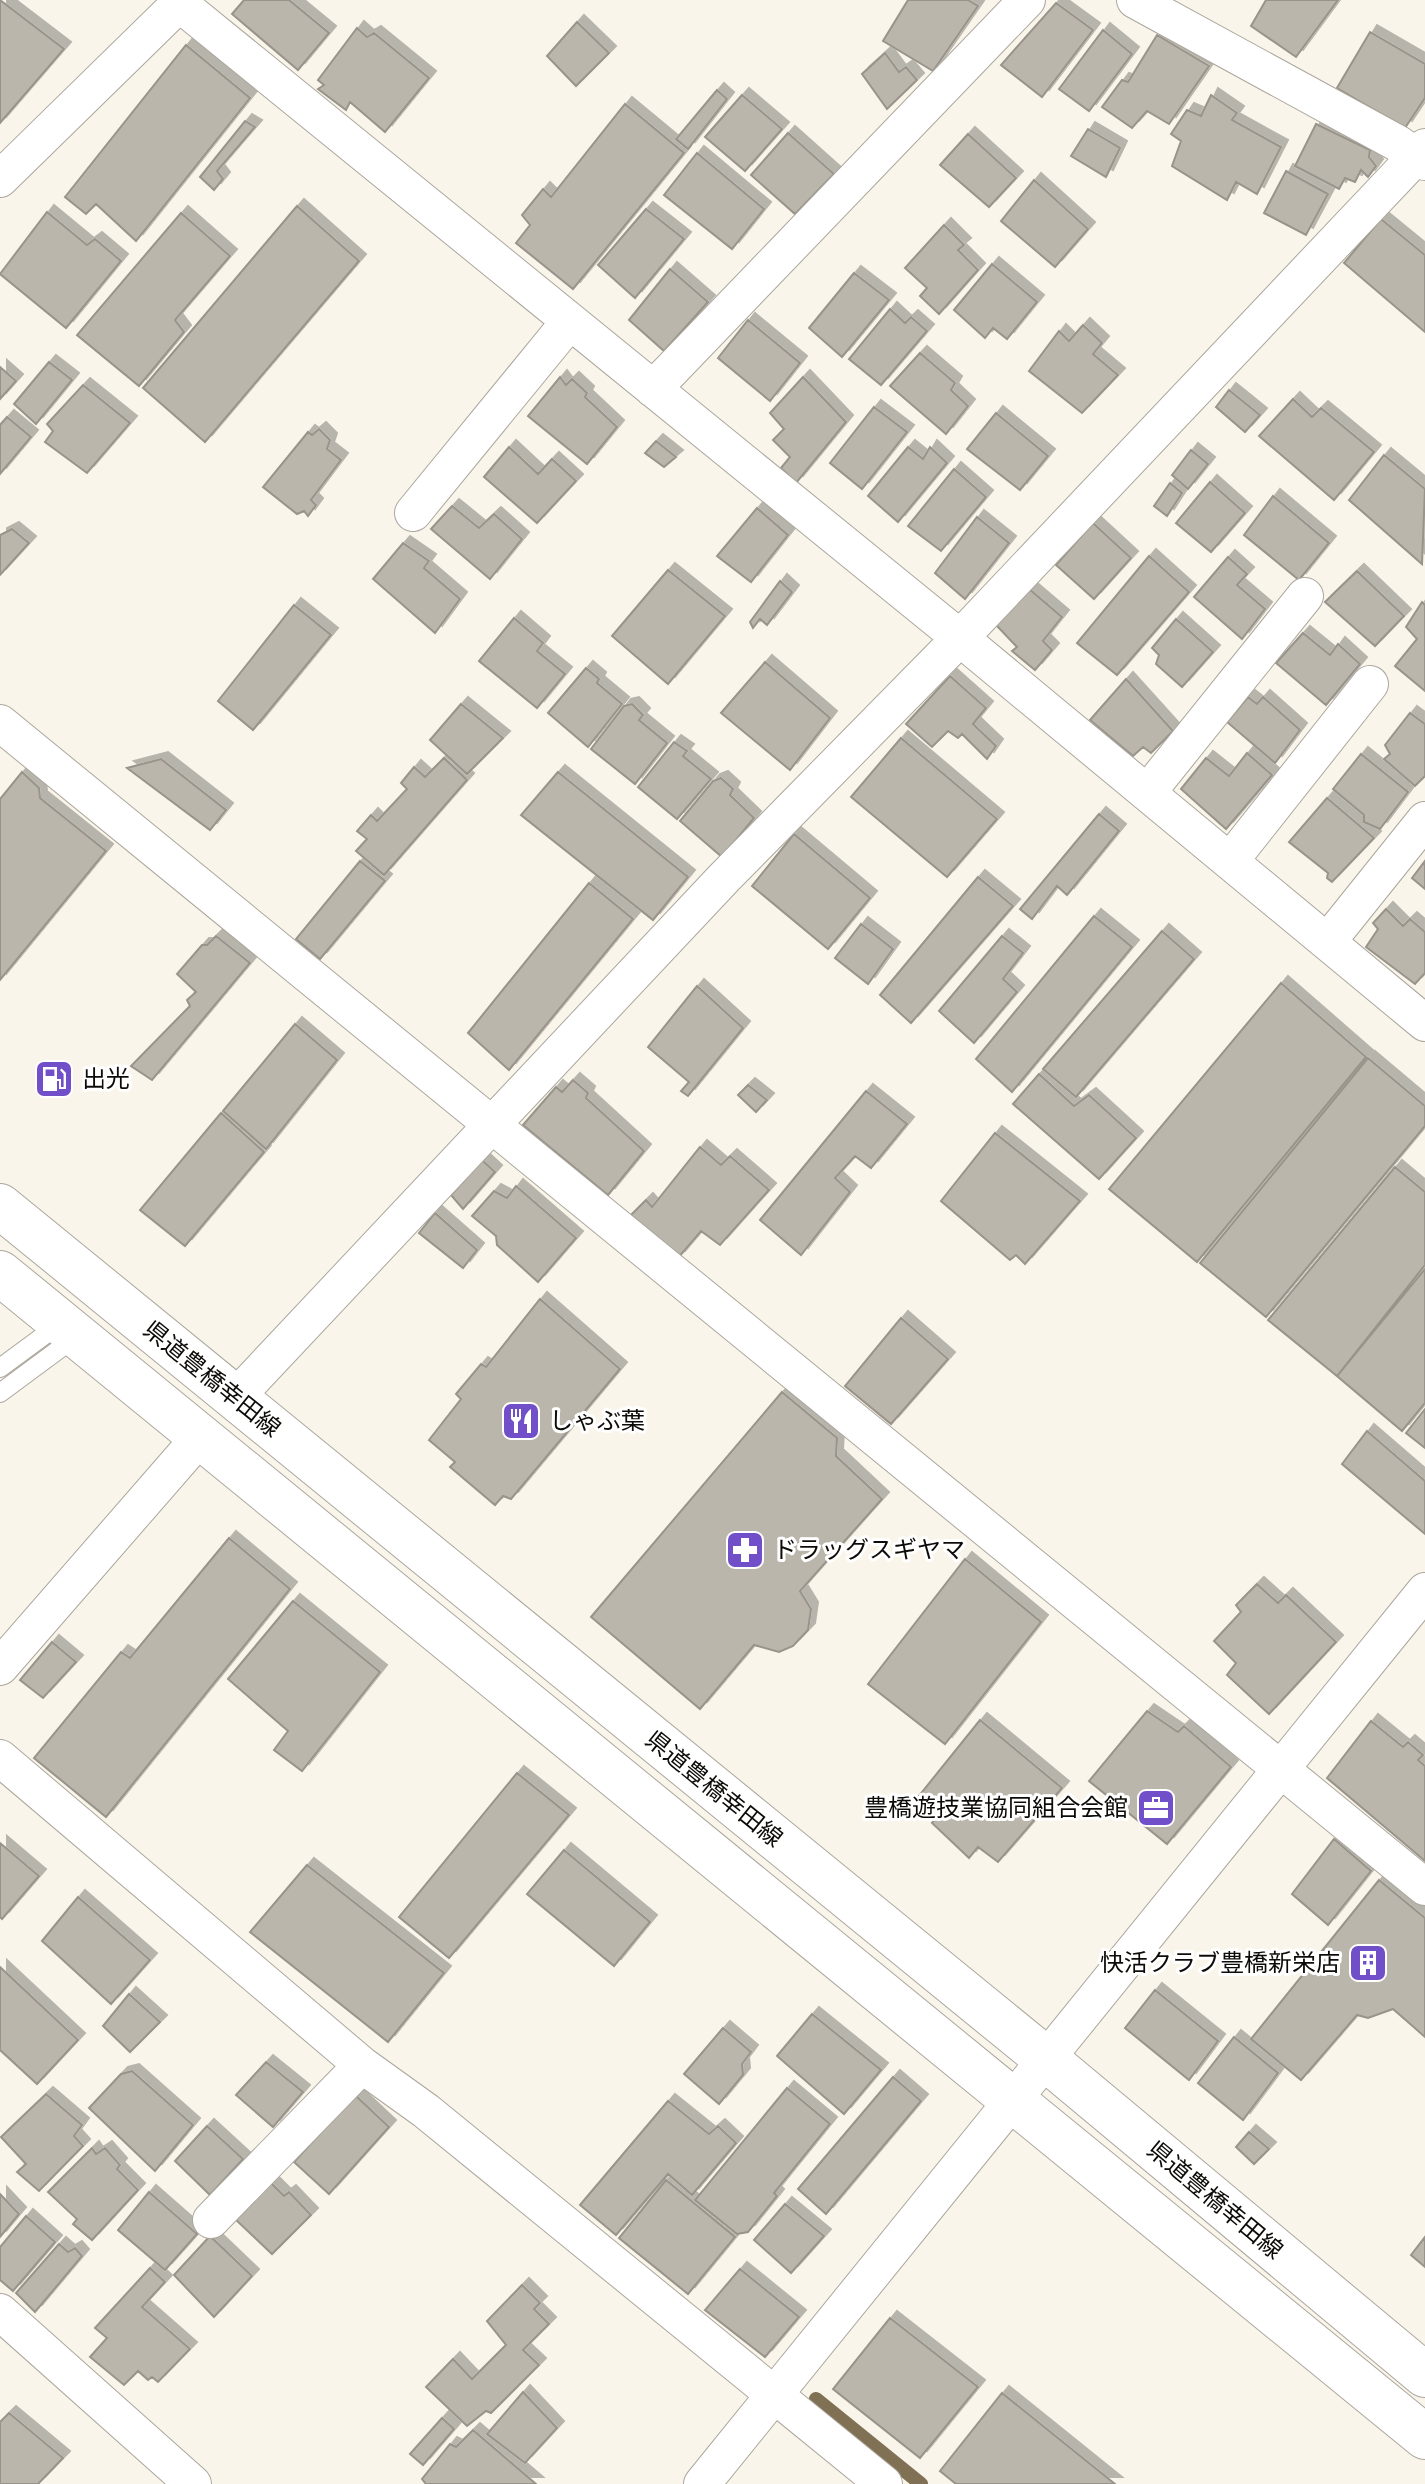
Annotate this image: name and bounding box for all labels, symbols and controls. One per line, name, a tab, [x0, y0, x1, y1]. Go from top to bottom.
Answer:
fuel station icon: 出光	[33, 1058, 75, 1100]
place label: 出光	[82, 1065, 130, 1092]
street label: 県道豊橋幸田線	[139, 1315, 286, 1442]
restaurant icon: しゃぶ葉	[500, 1400, 542, 1442]
place label: しゃぶ葉	[549, 1407, 645, 1434]
pharmacy icon: ドラッグスギヤマ	[724, 1529, 766, 1571]
place label: ドラッグスギヤマ	[773, 1536, 965, 1563]
street label: 県道豊橋幸田線	[641, 1725, 788, 1852]
office icon: 豊橋遊技業協同組合会館	[1135, 1787, 1177, 1829]
place label: 豊橋遊技業協同組合会館	[864, 1794, 1128, 1821]
building icon: 快活クラブ豊橋新栄店	[1347, 1942, 1389, 1984]
place label: 快活クラブ豊橋新栄店	[1100, 1949, 1340, 1976]
street label: 県道豊橋幸田線	[1142, 2135, 1288, 2264]

